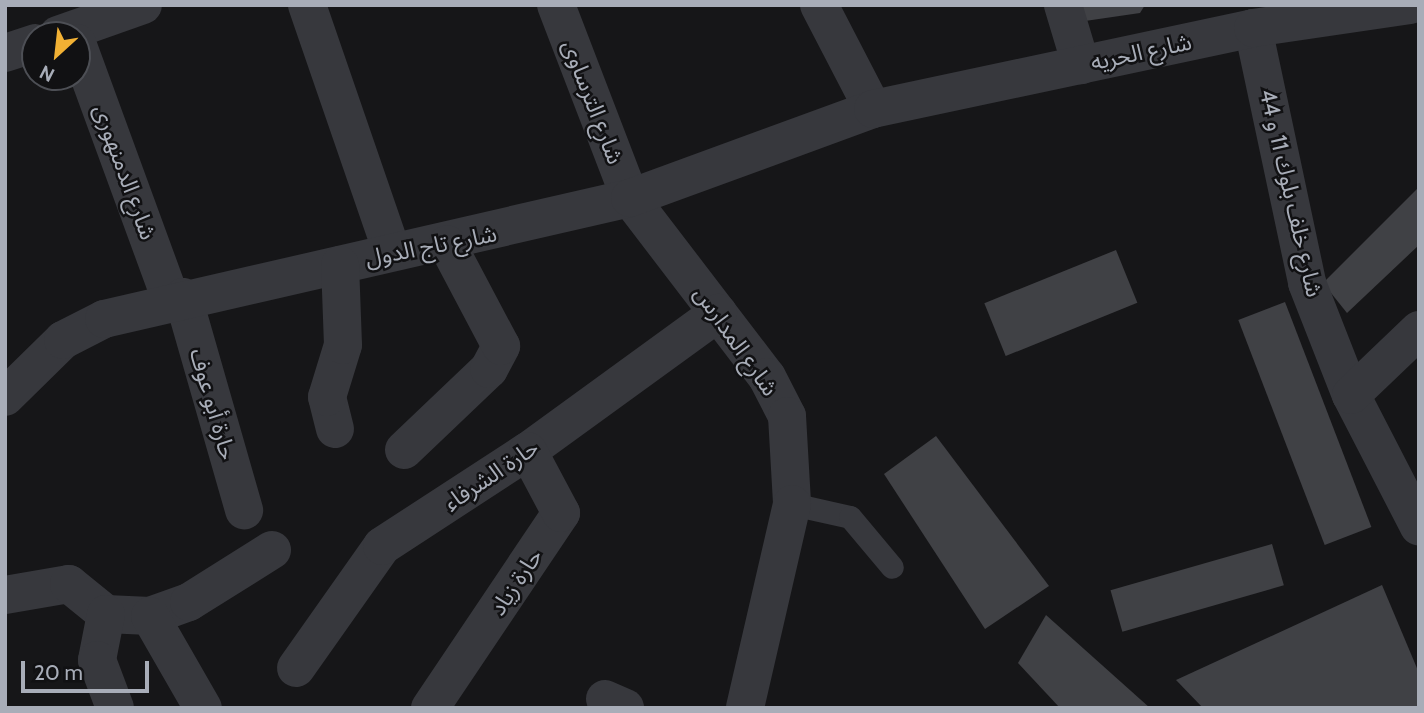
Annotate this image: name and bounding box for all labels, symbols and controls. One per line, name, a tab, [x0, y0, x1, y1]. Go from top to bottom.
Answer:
north arrow	[21, 21, 91, 91]
street label: شارع الحريه	[1088, 28, 1194, 76]
street label: شارع الترساوى	[557, 36, 629, 168]
text: N	[36, 60, 58, 87]
street label: شارع خلف بلوك 11 و 44	[1254, 86, 1328, 300]
street label: شارع الدمنهورى	[88, 101, 162, 243]
street label: شارع تاج الدول	[363, 220, 499, 272]
street label: شارع المدارس	[688, 281, 784, 401]
street label: حارة أبو عوف	[184, 345, 242, 463]
street label: حارة الشرفاء	[438, 433, 544, 517]
street label: حارة زياد	[484, 543, 548, 621]
scale bar	[24, 646, 152, 690]
text: 20 m	[34, 660, 83, 685]

